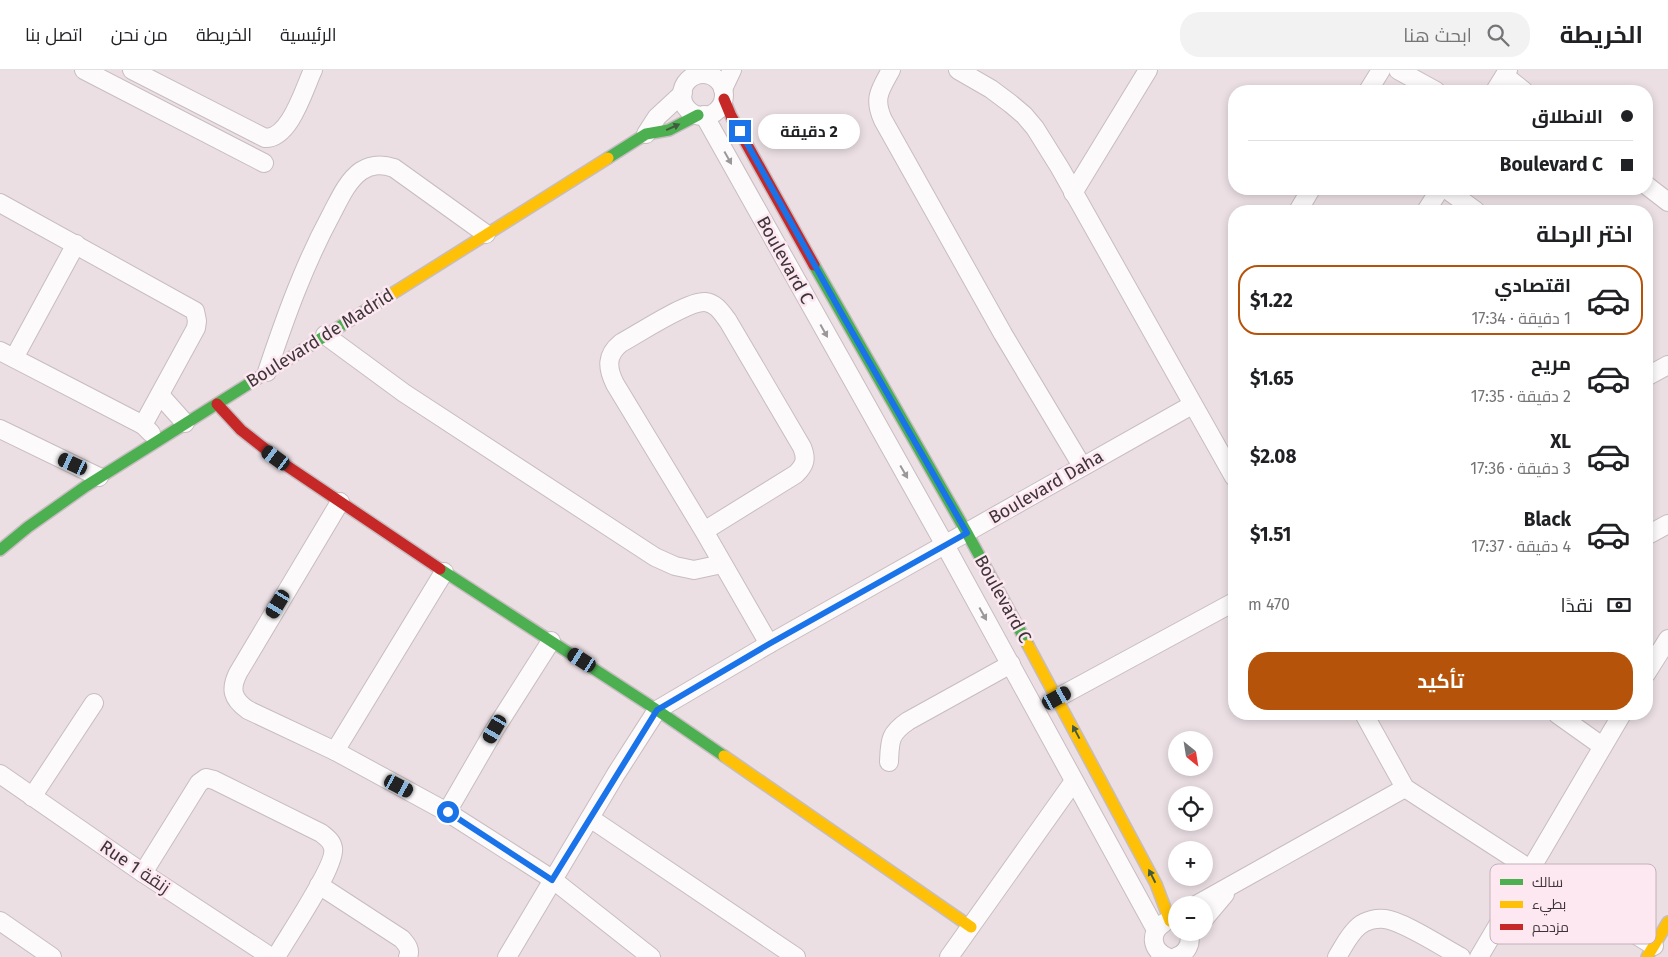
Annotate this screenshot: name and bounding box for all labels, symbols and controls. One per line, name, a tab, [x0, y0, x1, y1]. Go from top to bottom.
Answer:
search box	[1180, 12, 1530, 57]
icon: search	[1484, 21, 1512, 49]
text: الخريطة	[1560, 21, 1643, 49]
text: اتصل بنا	[25, 24, 83, 46]
text: من نحن	[111, 24, 168, 46]
text: الخريطة	[196, 24, 252, 46]
text: الرئيسية	[280, 24, 337, 46]
text: ابحث هنا	[1403, 24, 1472, 47]
text: الانطلاق	[1532, 105, 1603, 128]
callout: 2 دقيقة	[758, 114, 860, 148]
route end	[729, 120, 751, 142]
text: 2 دقيقة	[780, 122, 838, 141]
one-way arrow	[666, 123, 680, 131]
one-way arrow	[723, 151, 732, 165]
text: Boulevard C	[1500, 153, 1603, 176]
street label: Boulevard C	[752, 212, 818, 308]
text: اختر الرحلة	[1536, 221, 1633, 248]
text: اقتصادي	[1495, 274, 1571, 297]
icon: car	[1586, 278, 1631, 323]
street label: Boulevard de Madrid	[242, 284, 398, 392]
text: $1.22	[1250, 289, 1293, 312]
text: 1 دقيقة · 17:34	[1471, 309, 1571, 328]
one-way arrow	[820, 323, 828, 338]
text: مريح	[1531, 352, 1571, 375]
icon: car	[1586, 356, 1631, 401]
text: $1.65	[1250, 367, 1294, 390]
text: 2 دقيقة · 17:35	[1471, 387, 1571, 406]
text: XL	[1550, 430, 1571, 453]
icon: car	[1586, 434, 1631, 479]
car	[259, 443, 292, 473]
street label: Boulevard Daha	[985, 445, 1107, 529]
text: $2.08	[1250, 445, 1297, 468]
car	[56, 451, 89, 477]
text: 3 دقيقة · 17:36	[1470, 459, 1571, 478]
one-way arrow	[900, 464, 908, 479]
text: Black	[1524, 508, 1571, 531]
icon: car	[1586, 512, 1631, 557]
text: $1.51	[1250, 523, 1291, 546]
text: 4 دقيقة · 17:37	[1471, 537, 1571, 556]
street label: Boulevard C	[970, 551, 1036, 647]
car	[263, 587, 292, 621]
icon: cash	[1605, 591, 1633, 619]
text: نقدًا	[1561, 594, 1593, 617]
text: 470 m	[1248, 595, 1290, 614]
one-way arrow	[979, 607, 988, 620]
car	[565, 646, 598, 674]
button: تأكيد	[1248, 652, 1633, 710]
car	[1040, 684, 1073, 712]
car	[481, 712, 508, 746]
one-way arrow	[1072, 725, 1080, 740]
north arrow	[1168, 731, 1212, 776]
map controls	[1168, 731, 1213, 941]
car	[382, 772, 415, 800]
button: locate	[1168, 786, 1213, 831]
route start	[437, 801, 459, 823]
street label: Rue 1 زنقة	[96, 836, 174, 898]
button: +	[1168, 841, 1213, 886]
legend	[1490, 864, 1656, 944]
one-way arrow	[1147, 869, 1155, 883]
text: سالك	[1532, 874, 1563, 891]
button: −	[1168, 896, 1213, 941]
text: بطيء	[1532, 896, 1566, 916]
text: مزدحم	[1532, 919, 1569, 937]

